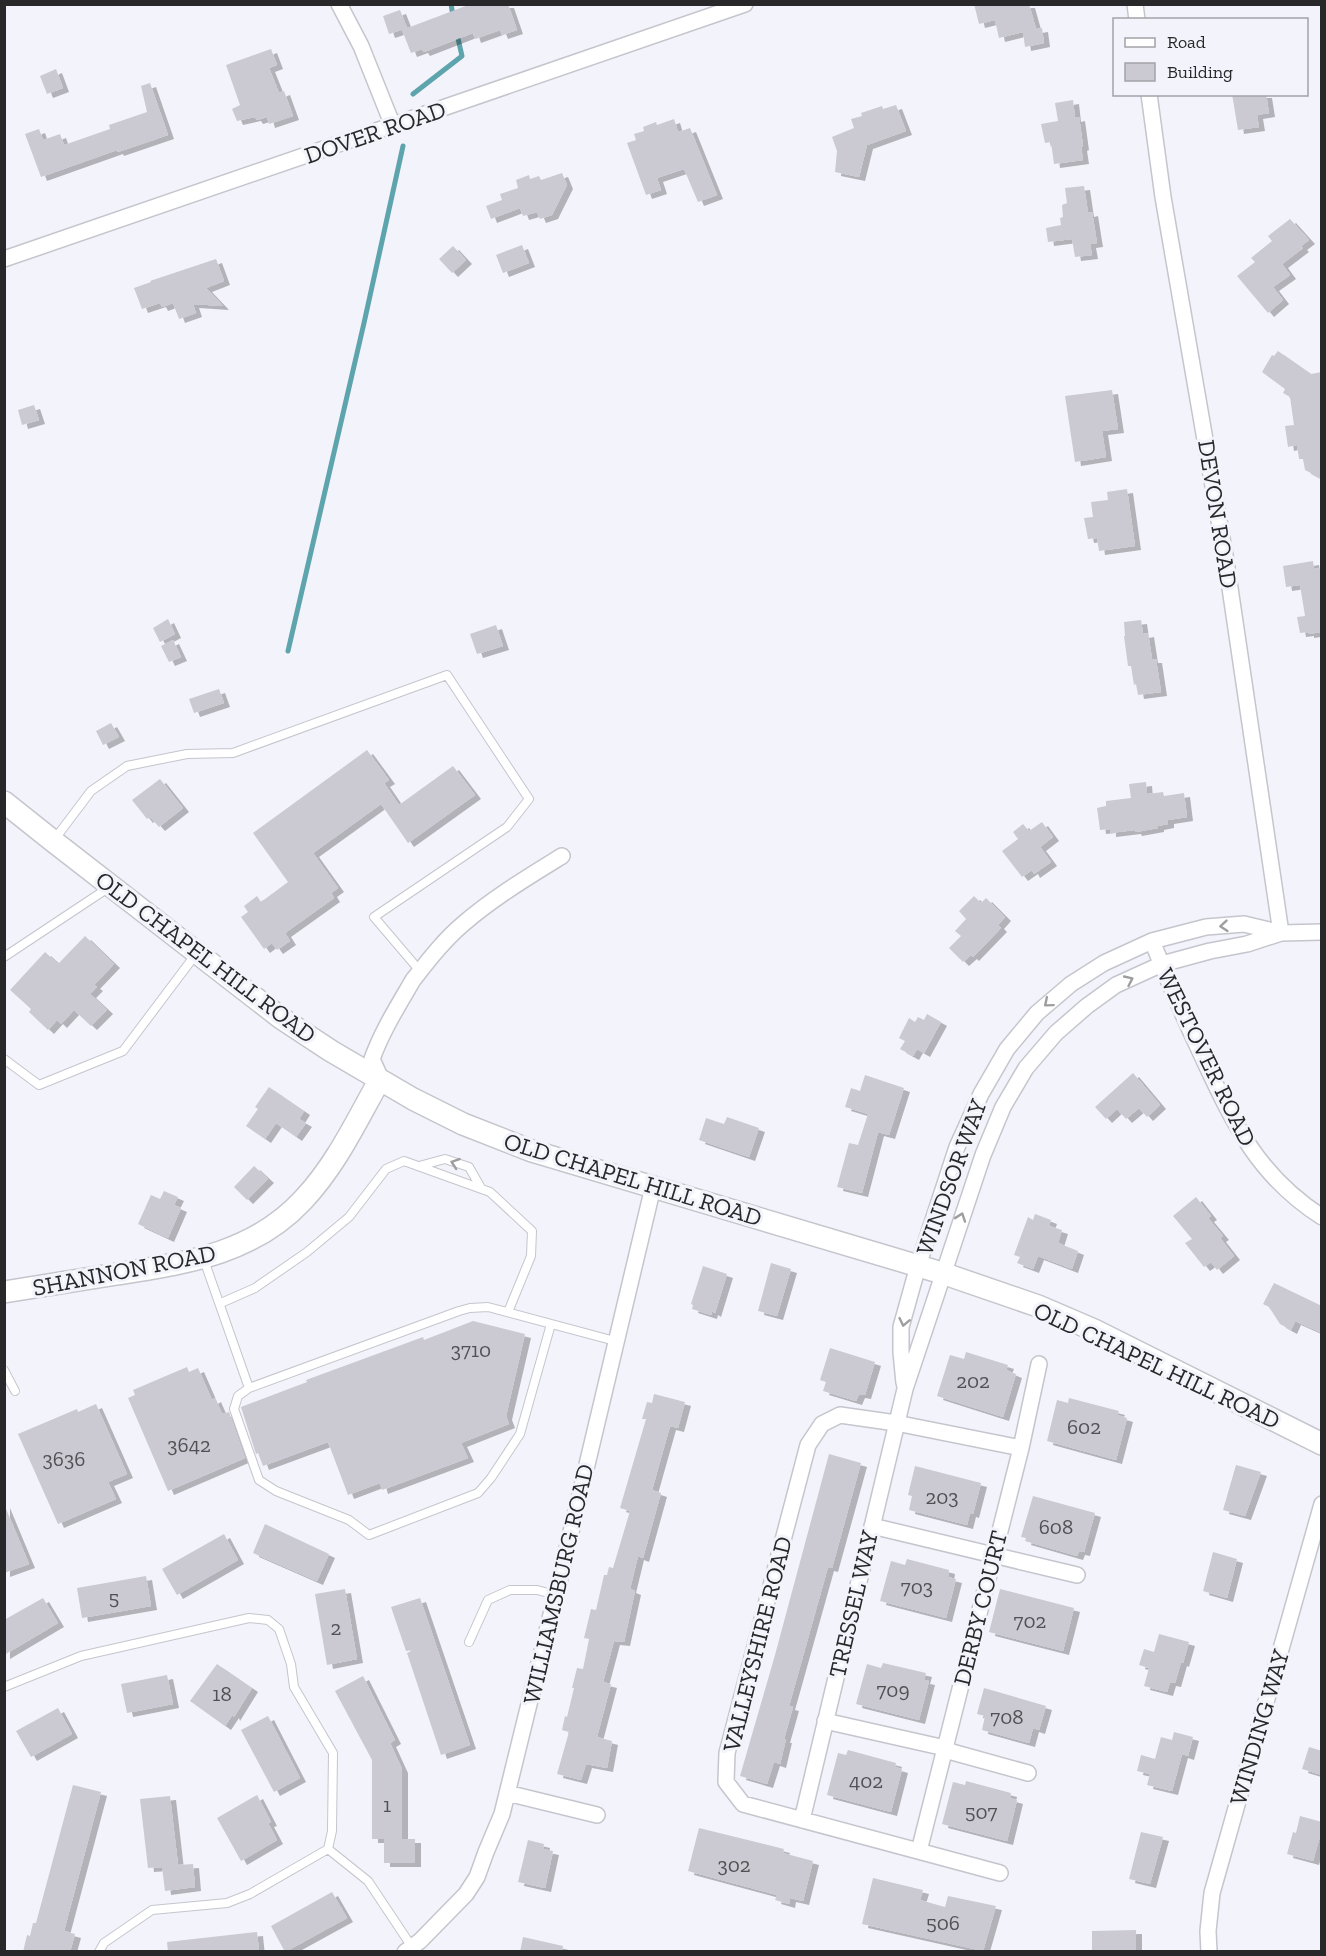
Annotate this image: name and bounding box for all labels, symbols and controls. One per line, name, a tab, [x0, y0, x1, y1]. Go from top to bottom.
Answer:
legend	[1113, 18, 1308, 96]
text: Road	[1167, 31, 1206, 53]
text: Building	[1167, 61, 1233, 83]
street label: DOVER ROAD	[301, 94, 449, 170]
street label: DEVON ROAD	[1192, 438, 1244, 590]
street label: OLD CHAPEL HILL ROAD	[90, 865, 322, 1049]
one-way arrow	[1219, 919, 1228, 932]
street label: WESTOVER ROAD	[1151, 963, 1263, 1151]
one-way arrow	[1122, 975, 1133, 987]
one-way arrow	[1044, 996, 1055, 1007]
street label: WINDSOR WAY	[909, 1095, 993, 1259]
street label: OLD CHAPEL HILL ROAD	[500, 1126, 766, 1232]
one-way arrow	[450, 1157, 461, 1170]
one-way arrow	[954, 1212, 967, 1223]
street label: SHANNON ROAD	[30, 1238, 218, 1302]
street label: OLD CHAPEL HILL ROAD	[1029, 1295, 1285, 1435]
one-way arrow	[898, 1317, 911, 1327]
house number: 3710	[451, 1337, 491, 1362]
house number: 202	[956, 1368, 990, 1393]
house number: 602	[1067, 1414, 1101, 1439]
house number: 3642	[167, 1432, 211, 1457]
house number: 3636	[43, 1446, 85, 1471]
street label: WILLIAMSBURG ROAD	[516, 1461, 600, 1707]
house number: 203	[925, 1484, 959, 1509]
house number: 608	[1039, 1514, 1073, 1539]
street label: TRESSEL WAY	[822, 1527, 884, 1680]
street label: DERBY COURT	[947, 1527, 1013, 1688]
street label: VALLEYSHIRE ROAD	[716, 1533, 798, 1756]
house number: 703	[901, 1574, 933, 1599]
house number: 5	[109, 1585, 119, 1610]
house number: 702	[1014, 1608, 1046, 1633]
house number: 2	[331, 1615, 341, 1640]
street label: WINDING WAY	[1223, 1646, 1295, 1808]
house number: 709	[876, 1677, 910, 1702]
house number: 18	[212, 1681, 232, 1706]
house number: 708	[990, 1704, 1024, 1729]
house number: 402	[849, 1768, 883, 1793]
house number: 1	[383, 1792, 391, 1817]
house number: 507	[965, 1799, 997, 1824]
house number: 302	[717, 1852, 751, 1877]
house number: 506	[926, 1910, 960, 1935]

